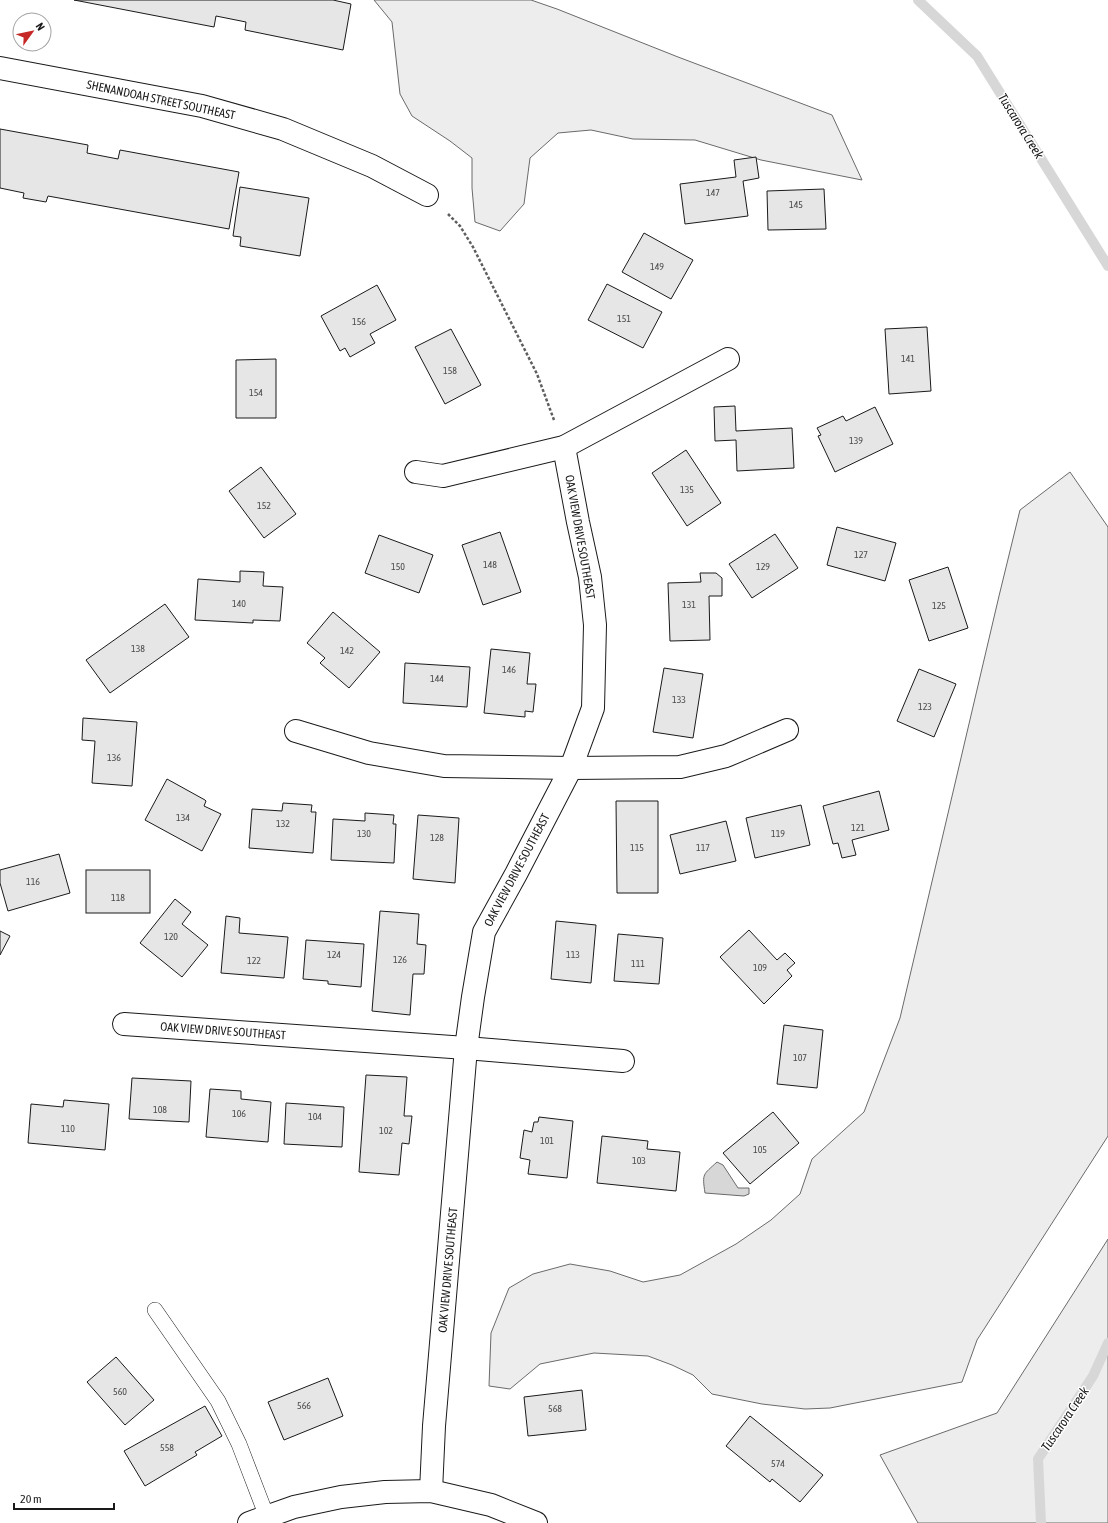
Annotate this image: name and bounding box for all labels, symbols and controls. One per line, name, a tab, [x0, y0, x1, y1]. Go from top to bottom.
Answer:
north arrow	[12, 12, 52, 52]
text: N	[34, 21, 47, 33]
street label: SHENANDOAH STREET SOUTHEAST	[85, 77, 237, 123]
water label: Tuscarora Creek	[995, 91, 1047, 162]
house number: 147	[706, 187, 720, 198]
house number: 145	[789, 199, 803, 210]
house number: 149	[650, 261, 664, 272]
house number: 151	[617, 313, 631, 324]
house number: 156	[352, 316, 366, 327]
house number: 141	[901, 353, 915, 364]
house number: 158	[443, 365, 457, 376]
house number: 154	[249, 387, 263, 398]
house number: 139	[849, 435, 863, 446]
street label: OAK VIEW DRIVE SOUTHEAST	[562, 474, 598, 601]
house number: 135	[680, 484, 694, 495]
house number: 152	[257, 500, 271, 511]
house number: 127	[854, 549, 868, 560]
house number: 148	[483, 559, 497, 570]
house number: 150	[391, 561, 405, 572]
house number: 129	[756, 561, 770, 572]
house number: 140	[232, 598, 246, 609]
house number: 131	[682, 599, 696, 610]
house number: 125	[932, 600, 946, 611]
house number: 138	[131, 643, 145, 654]
house number: 142	[340, 645, 354, 656]
house number: 146	[502, 664, 516, 675]
house number: 144	[430, 673, 444, 684]
house number: 133	[672, 694, 686, 705]
house number: 123	[918, 701, 932, 712]
house number: 136	[107, 752, 121, 763]
street label: OAK VIEW DRIVE SOUTHEAST	[481, 810, 553, 929]
house number: 134	[176, 812, 190, 823]
house number: 132	[276, 818, 290, 829]
house number: 121	[851, 822, 865, 833]
house number: 130	[357, 828, 371, 839]
house number: 119	[771, 828, 785, 839]
house number: 128	[430, 832, 444, 843]
house number: 115	[630, 842, 644, 853]
house number: 117	[696, 842, 710, 853]
house number: 116	[26, 876, 40, 887]
house number: 118	[111, 892, 125, 903]
house number: 120	[164, 931, 178, 942]
house number: 124	[327, 949, 341, 960]
house number: 113	[566, 949, 580, 960]
house number: 126	[393, 954, 407, 965]
house number: 122	[247, 955, 261, 966]
house number: 111	[631, 958, 645, 969]
house number: 109	[753, 962, 767, 973]
street label: OAK VIEW DRIVE SOUTHEAST	[160, 1020, 287, 1042]
house number: 107	[793, 1052, 807, 1063]
house number: 108	[153, 1104, 167, 1115]
house number: 106	[232, 1108, 246, 1119]
house number: 104	[308, 1111, 322, 1122]
house number: 110	[61, 1123, 75, 1134]
house number: 102	[379, 1125, 393, 1136]
house number: 101	[540, 1135, 554, 1146]
house number: 105	[753, 1144, 767, 1155]
house number: 103	[632, 1155, 646, 1166]
street label: OAK VIEW DRIVE SOUTHEAST	[436, 1206, 461, 1333]
water label: Tuscarora Creek	[1038, 1384, 1092, 1454]
house number: 560	[113, 1386, 127, 1397]
house number: 566	[297, 1400, 311, 1411]
house number: 568	[548, 1403, 562, 1414]
house number: 558	[160, 1442, 174, 1453]
house number: 574	[771, 1458, 785, 1469]
scale bar	[14, 1485, 114, 1511]
text: 20 m	[20, 1492, 42, 1506]

